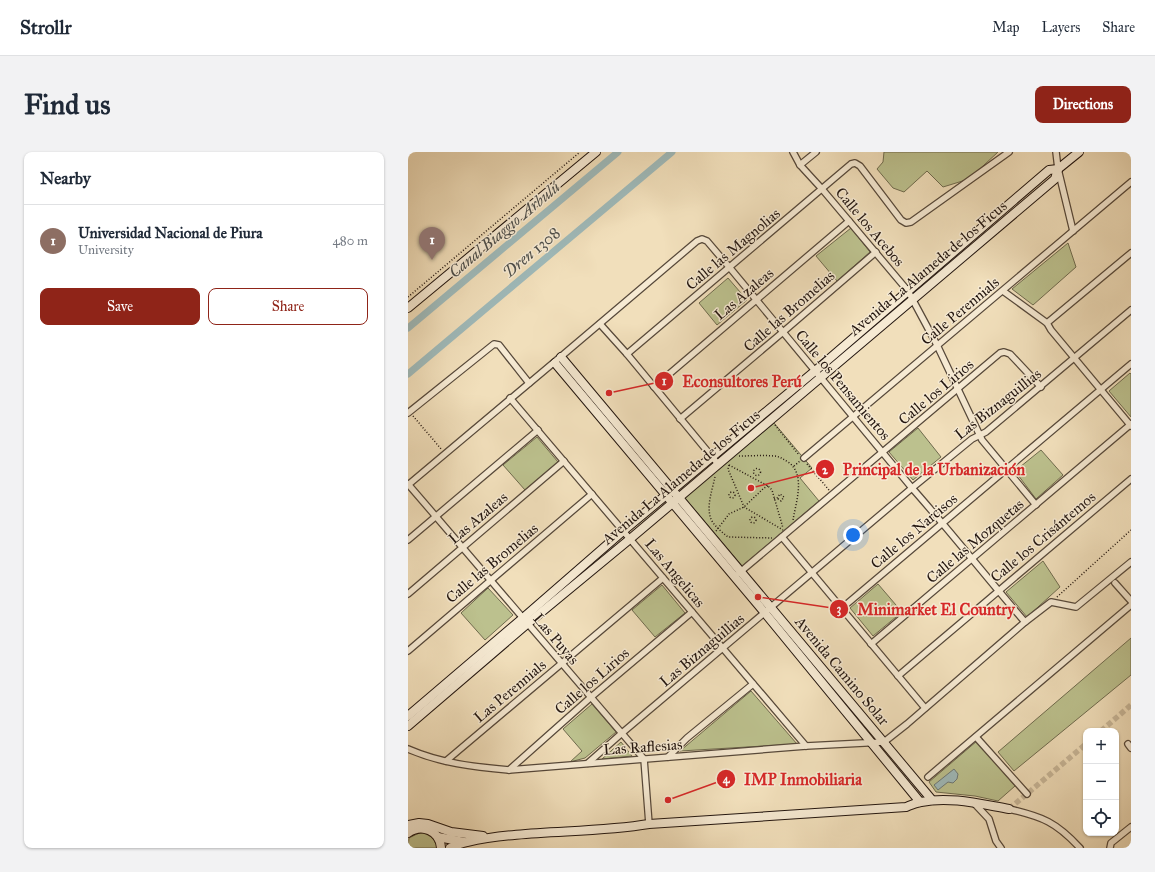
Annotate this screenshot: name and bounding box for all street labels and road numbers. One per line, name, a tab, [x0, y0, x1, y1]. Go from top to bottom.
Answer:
street label: Calle los Acebos	[832, 184, 908, 270]
street label: Avenida La Alameda de los Ficus	[845, 197, 1010, 340]
street label: Calle las Magnolias	[682, 204, 784, 294]
street label: Las Azaleas	[711, 264, 777, 324]
street label: Calle las Bromelias	[740, 266, 838, 356]
street label: Calle Perennials	[917, 273, 1003, 349]
street label: Calle los Pensamientos	[792, 326, 894, 444]
street label: Calle los Lirios	[895, 355, 977, 429]
street label: Las Biznaguillias	[951, 365, 1045, 443]
street label: Avenida La Alameda de los Ficus	[598, 406, 763, 549]
street label: Las Azaleas	[445, 488, 511, 548]
street label: Calle los Crisántemos	[987, 488, 1099, 586]
street label: Calle los Narcisos	[867, 489, 961, 573]
street label: Calle las Mozquetas	[923, 495, 1028, 588]
street label: Calle las Bromelias	[442, 519, 542, 607]
street label: Las Angelicas	[641, 535, 709, 611]
street label: Las Biznaguillias	[656, 609, 748, 691]
street label: Las Puyas	[529, 610, 583, 668]
street label: Avenida Camino Solar	[791, 612, 893, 729]
street label: Calle los Lirios	[551, 644, 633, 718]
street label: Las Perennials	[470, 656, 550, 726]
street label: Las Raflesias	[603, 735, 683, 759]

